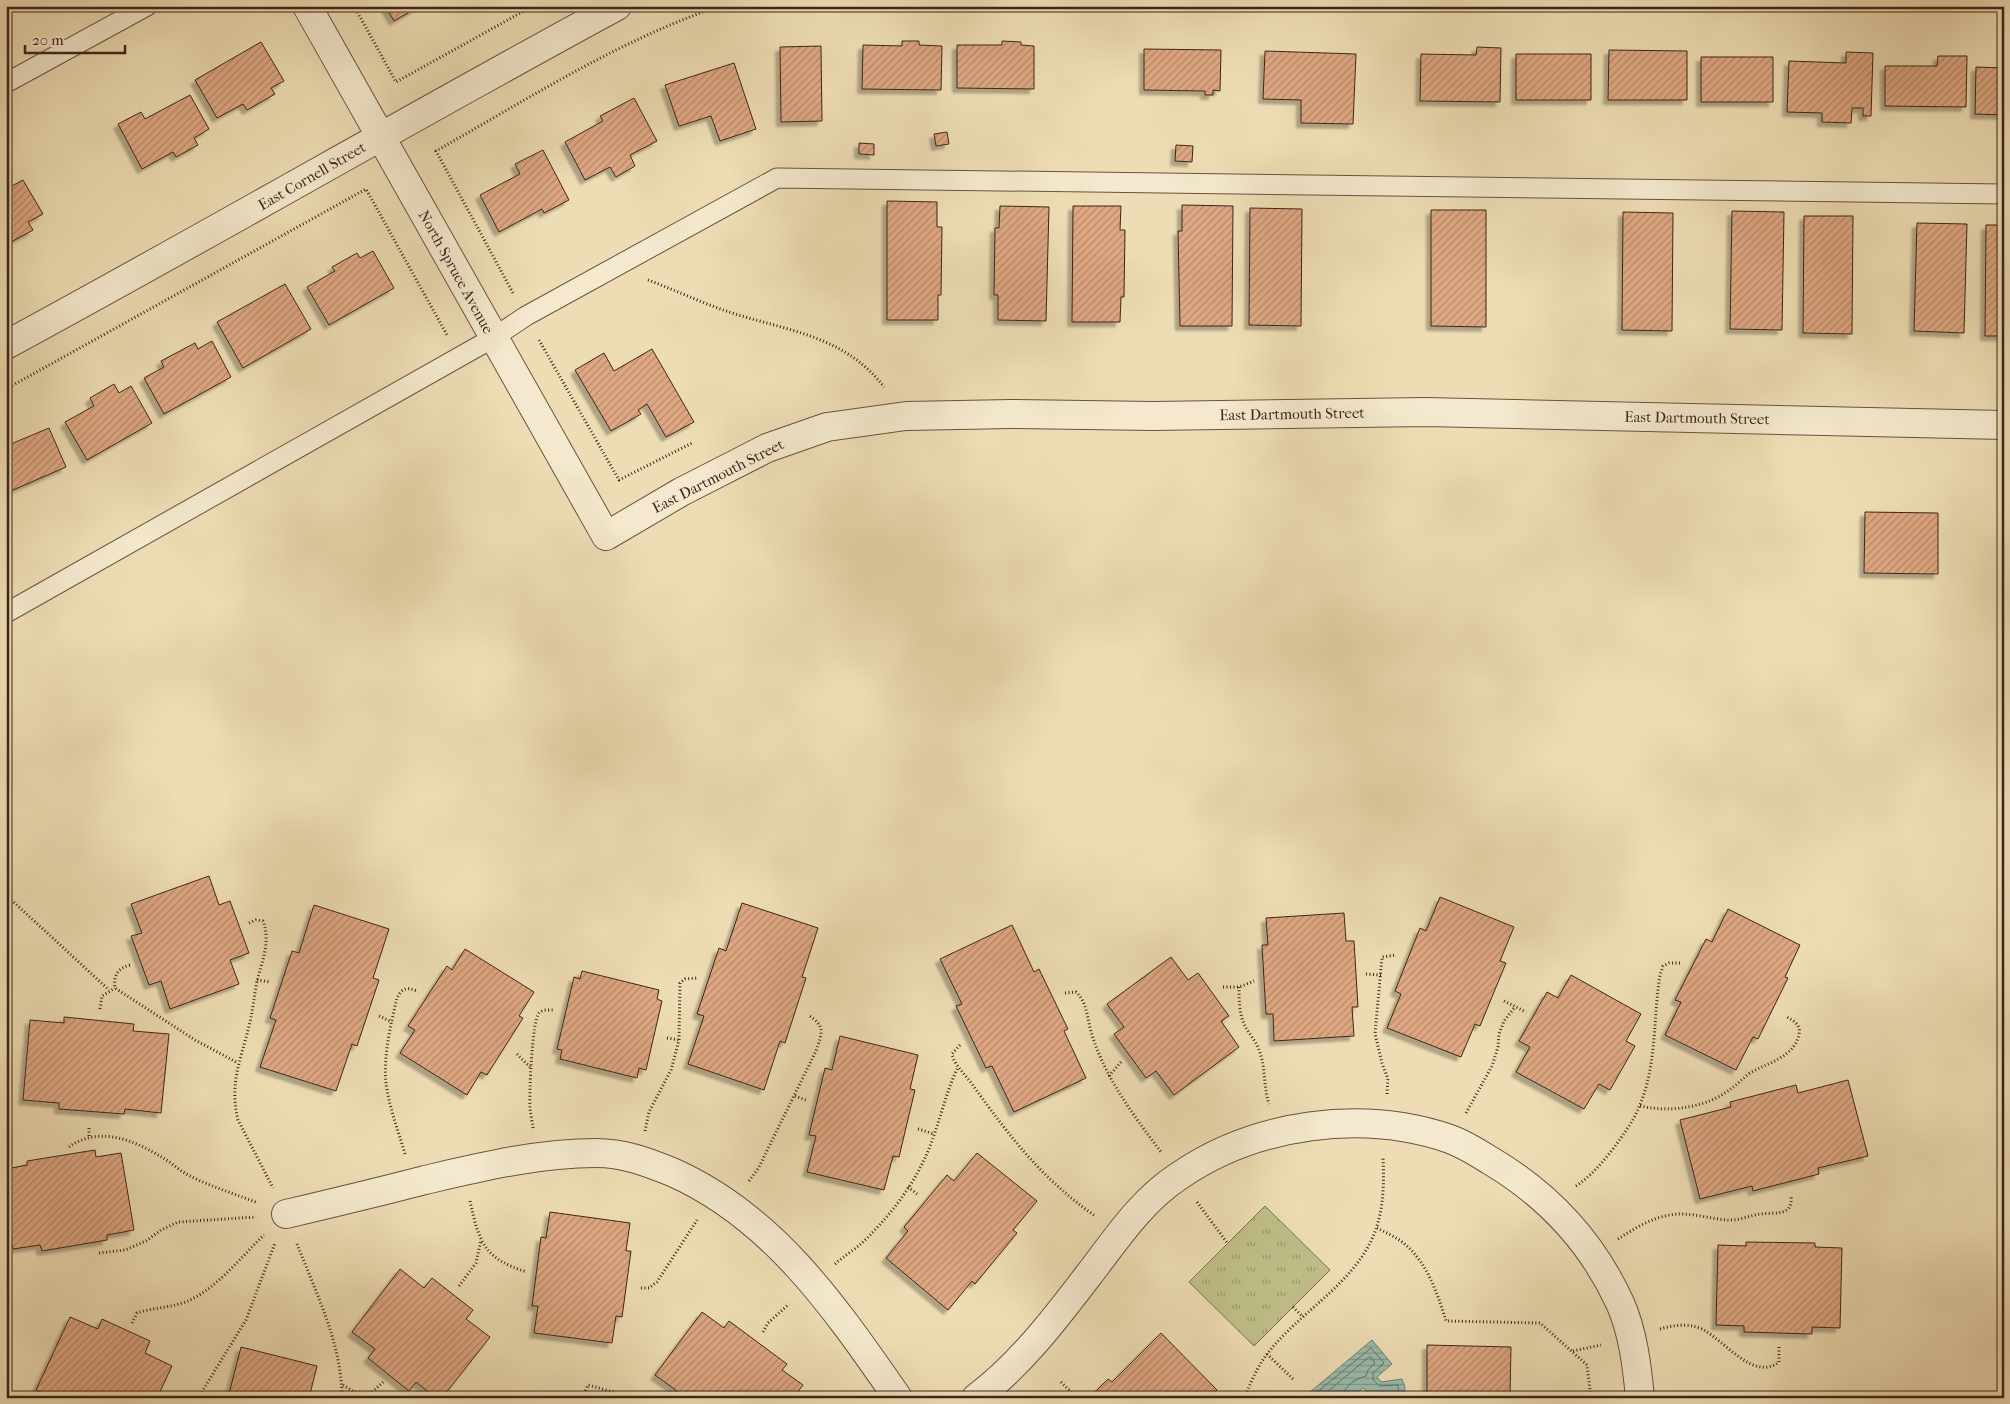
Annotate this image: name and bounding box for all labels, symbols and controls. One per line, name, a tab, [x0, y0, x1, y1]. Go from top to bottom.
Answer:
scale bar	[25, 22, 125, 54]
text: 20 m	[32, 31, 64, 49]
street label: East Cornell Street	[255, 138, 370, 214]
street label: North Spruce Avenue	[415, 207, 498, 337]
street label: East Dartmouth Street	[1219, 404, 1365, 424]
street label: East Dartmouth Street	[1624, 408, 1770, 428]
street label: East Dartmouth Street	[649, 435, 787, 517]

